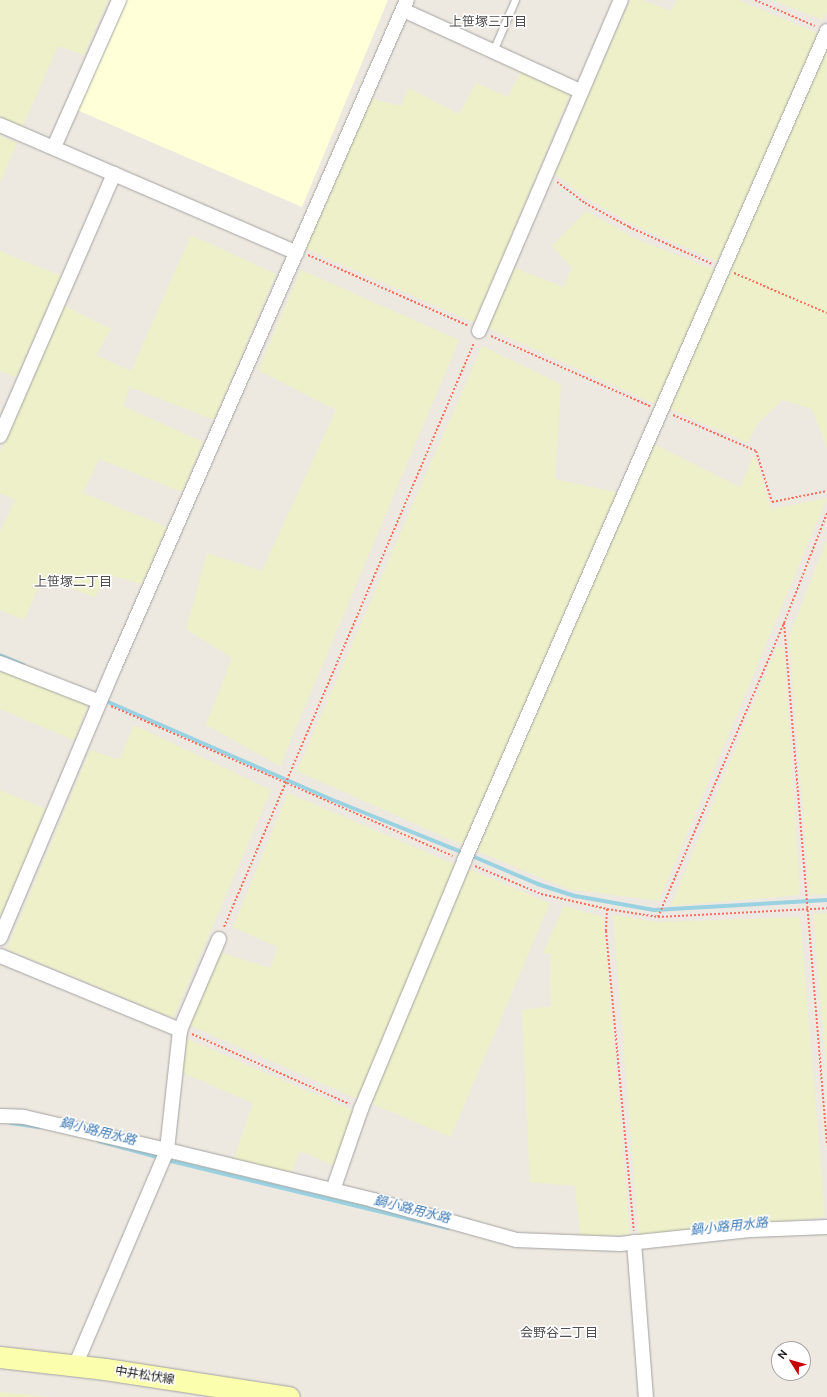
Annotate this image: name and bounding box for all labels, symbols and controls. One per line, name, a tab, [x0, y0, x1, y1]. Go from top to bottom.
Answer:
district label: 上笹塚三丁目	[449, 13, 527, 29]
district label: 上笹塚二丁目	[34, 573, 112, 589]
water label: 鍋小路用水路	[58, 1114, 138, 1148]
water label: 鍋小路用水路	[372, 1192, 452, 1226]
water label: 鍋小路用水路	[689, 1214, 769, 1238]
district label: 会野谷二丁目	[520, 1324, 598, 1340]
north arrow	[771, 1341, 811, 1381]
text: N	[775, 1347, 789, 1361]
street label: 中井松伏線	[114, 1363, 176, 1387]

